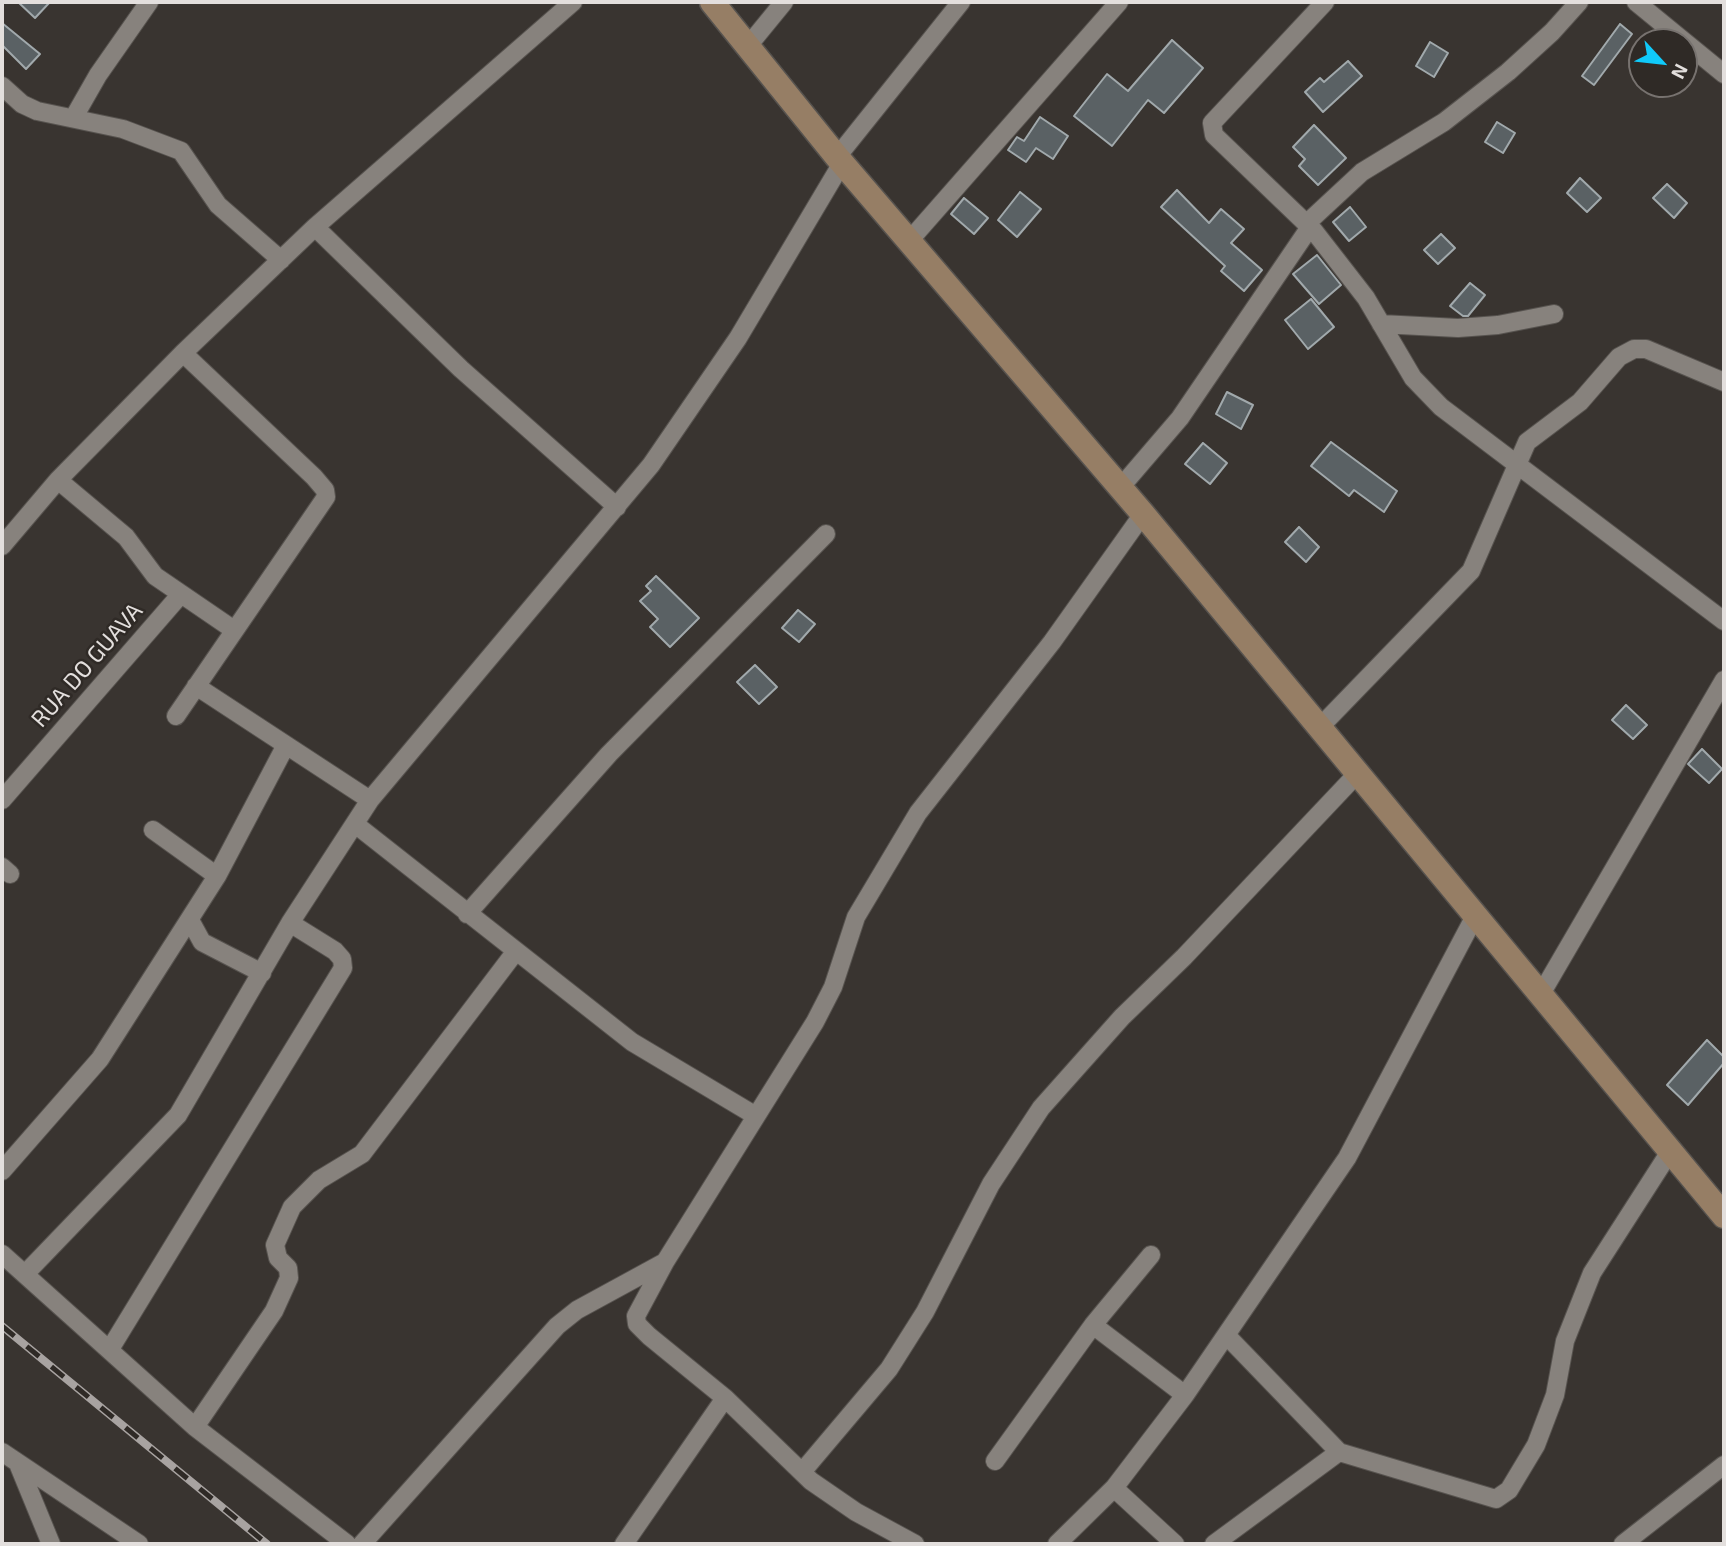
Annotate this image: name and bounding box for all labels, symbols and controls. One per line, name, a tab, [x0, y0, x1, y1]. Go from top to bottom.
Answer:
north arrow	[1628, 28, 1698, 98]
text: N	[1667, 61, 1694, 83]
street label: RUA DO GUAVA	[26, 597, 148, 733]

